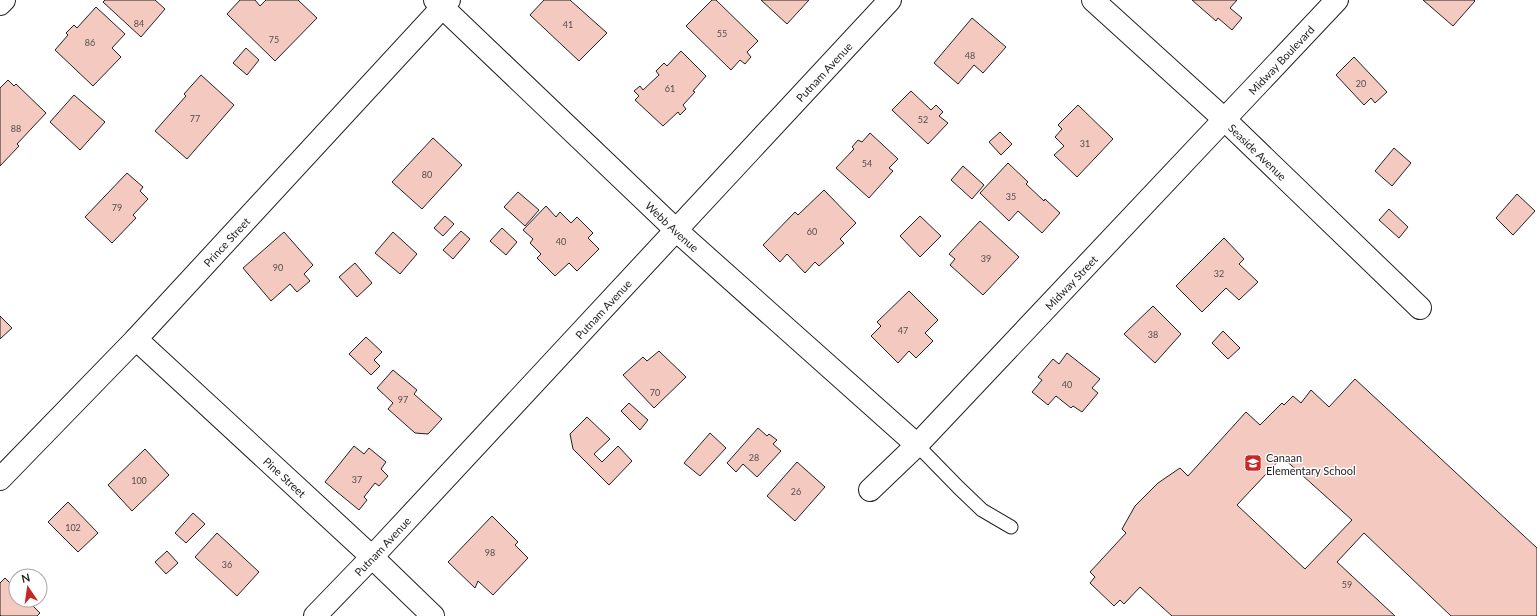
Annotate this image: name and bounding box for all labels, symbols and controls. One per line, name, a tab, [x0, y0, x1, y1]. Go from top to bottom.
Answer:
house number: 84	[134, 18, 144, 29]
house number: 41	[563, 19, 573, 30]
street label: Midway Boulevard	[1245, 22, 1316, 97]
house number: 55	[717, 28, 727, 39]
house number: 75	[269, 34, 279, 45]
house number: 86	[85, 37, 95, 48]
street label: Putnam Avenue	[793, 39, 854, 104]
house number: 48	[965, 50, 975, 61]
house number: 20	[1356, 78, 1366, 89]
house number: 61	[665, 83, 675, 94]
house number: 77	[190, 113, 200, 124]
house number: 52	[918, 114, 928, 125]
street label: Seaside Avenue	[1226, 121, 1290, 183]
house number: 88	[11, 123, 21, 134]
house number: 31	[1080, 138, 1090, 149]
house number: 54	[862, 158, 872, 169]
house number: 80	[422, 169, 432, 180]
house number: 35	[1006, 191, 1016, 202]
street label: Webb Avenue	[643, 198, 702, 254]
house number: 79	[112, 202, 122, 213]
street label: Prince Street	[200, 214, 252, 269]
house number: 60	[807, 226, 817, 237]
house number: 40	[556, 236, 566, 247]
street label: Midway Street	[1042, 252, 1100, 312]
house number: 39	[981, 253, 991, 264]
house number: 90	[273, 262, 283, 273]
house number: 32	[1214, 268, 1224, 279]
street label: Putnam Avenue	[572, 276, 634, 341]
house number: 47	[898, 325, 908, 336]
house number: 38	[1148, 329, 1158, 340]
house number: 40	[1062, 379, 1072, 390]
house number: 70	[650, 387, 660, 398]
house number: 97	[398, 394, 408, 405]
place label: Canaan Elementary School	[1266, 451, 1356, 477]
house number: 28	[749, 452, 759, 463]
school or university icon: Canaan Elementary School	[1243, 453, 1263, 473]
street label: Pine Street	[261, 454, 309, 500]
house number: 37	[352, 474, 362, 485]
house number: 100	[131, 475, 147, 486]
house number: 26	[791, 486, 801, 497]
street label: Putnam Avenue	[351, 514, 413, 578]
house number: 102	[65, 522, 81, 533]
house number: 98	[485, 547, 495, 558]
house number: 36	[222, 559, 232, 570]
north arrow	[8, 568, 48, 608]
text: N	[20, 570, 31, 585]
house number: 59	[1342, 579, 1352, 590]

